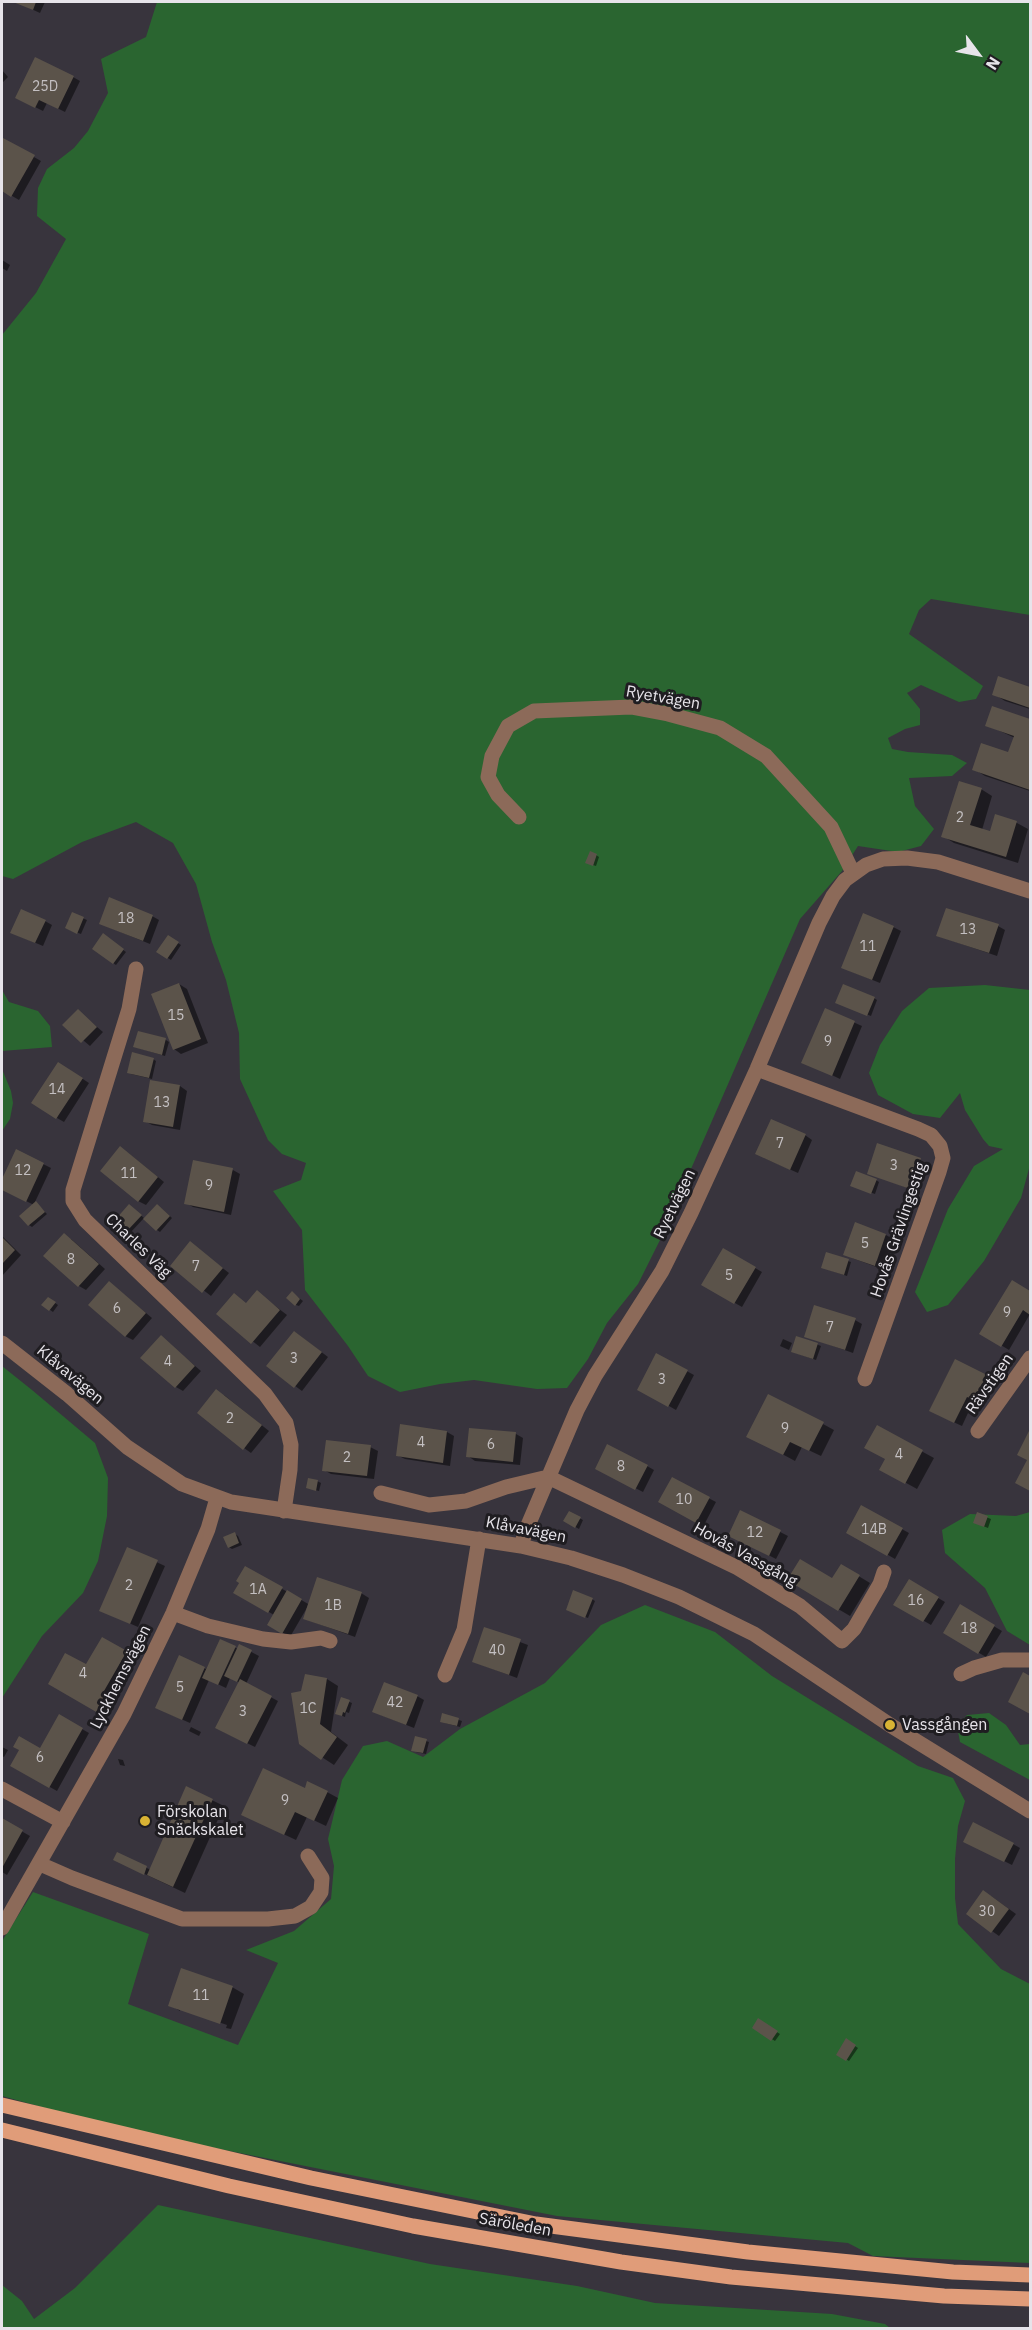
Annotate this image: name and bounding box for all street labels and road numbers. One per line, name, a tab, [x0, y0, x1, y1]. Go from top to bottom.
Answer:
street label: Ryetvägen	[624, 682, 702, 714]
street label: Hovås Grävlingestig	[867, 1160, 931, 1300]
street label: Ryetvägen	[650, 1166, 700, 1242]
street label: Charles Väg	[101, 1210, 175, 1282]
street label: Klåvavägen	[33, 1341, 107, 1409]
street label: Rävstigen	[962, 1350, 1018, 1418]
street label: Klåvavägen	[484, 1513, 568, 1547]
street label: Hovås Vassgång	[690, 1519, 800, 1591]
street label: Lyckhemsvägen	[87, 1622, 155, 1732]
street label: Säröleden	[477, 2209, 553, 2241]

